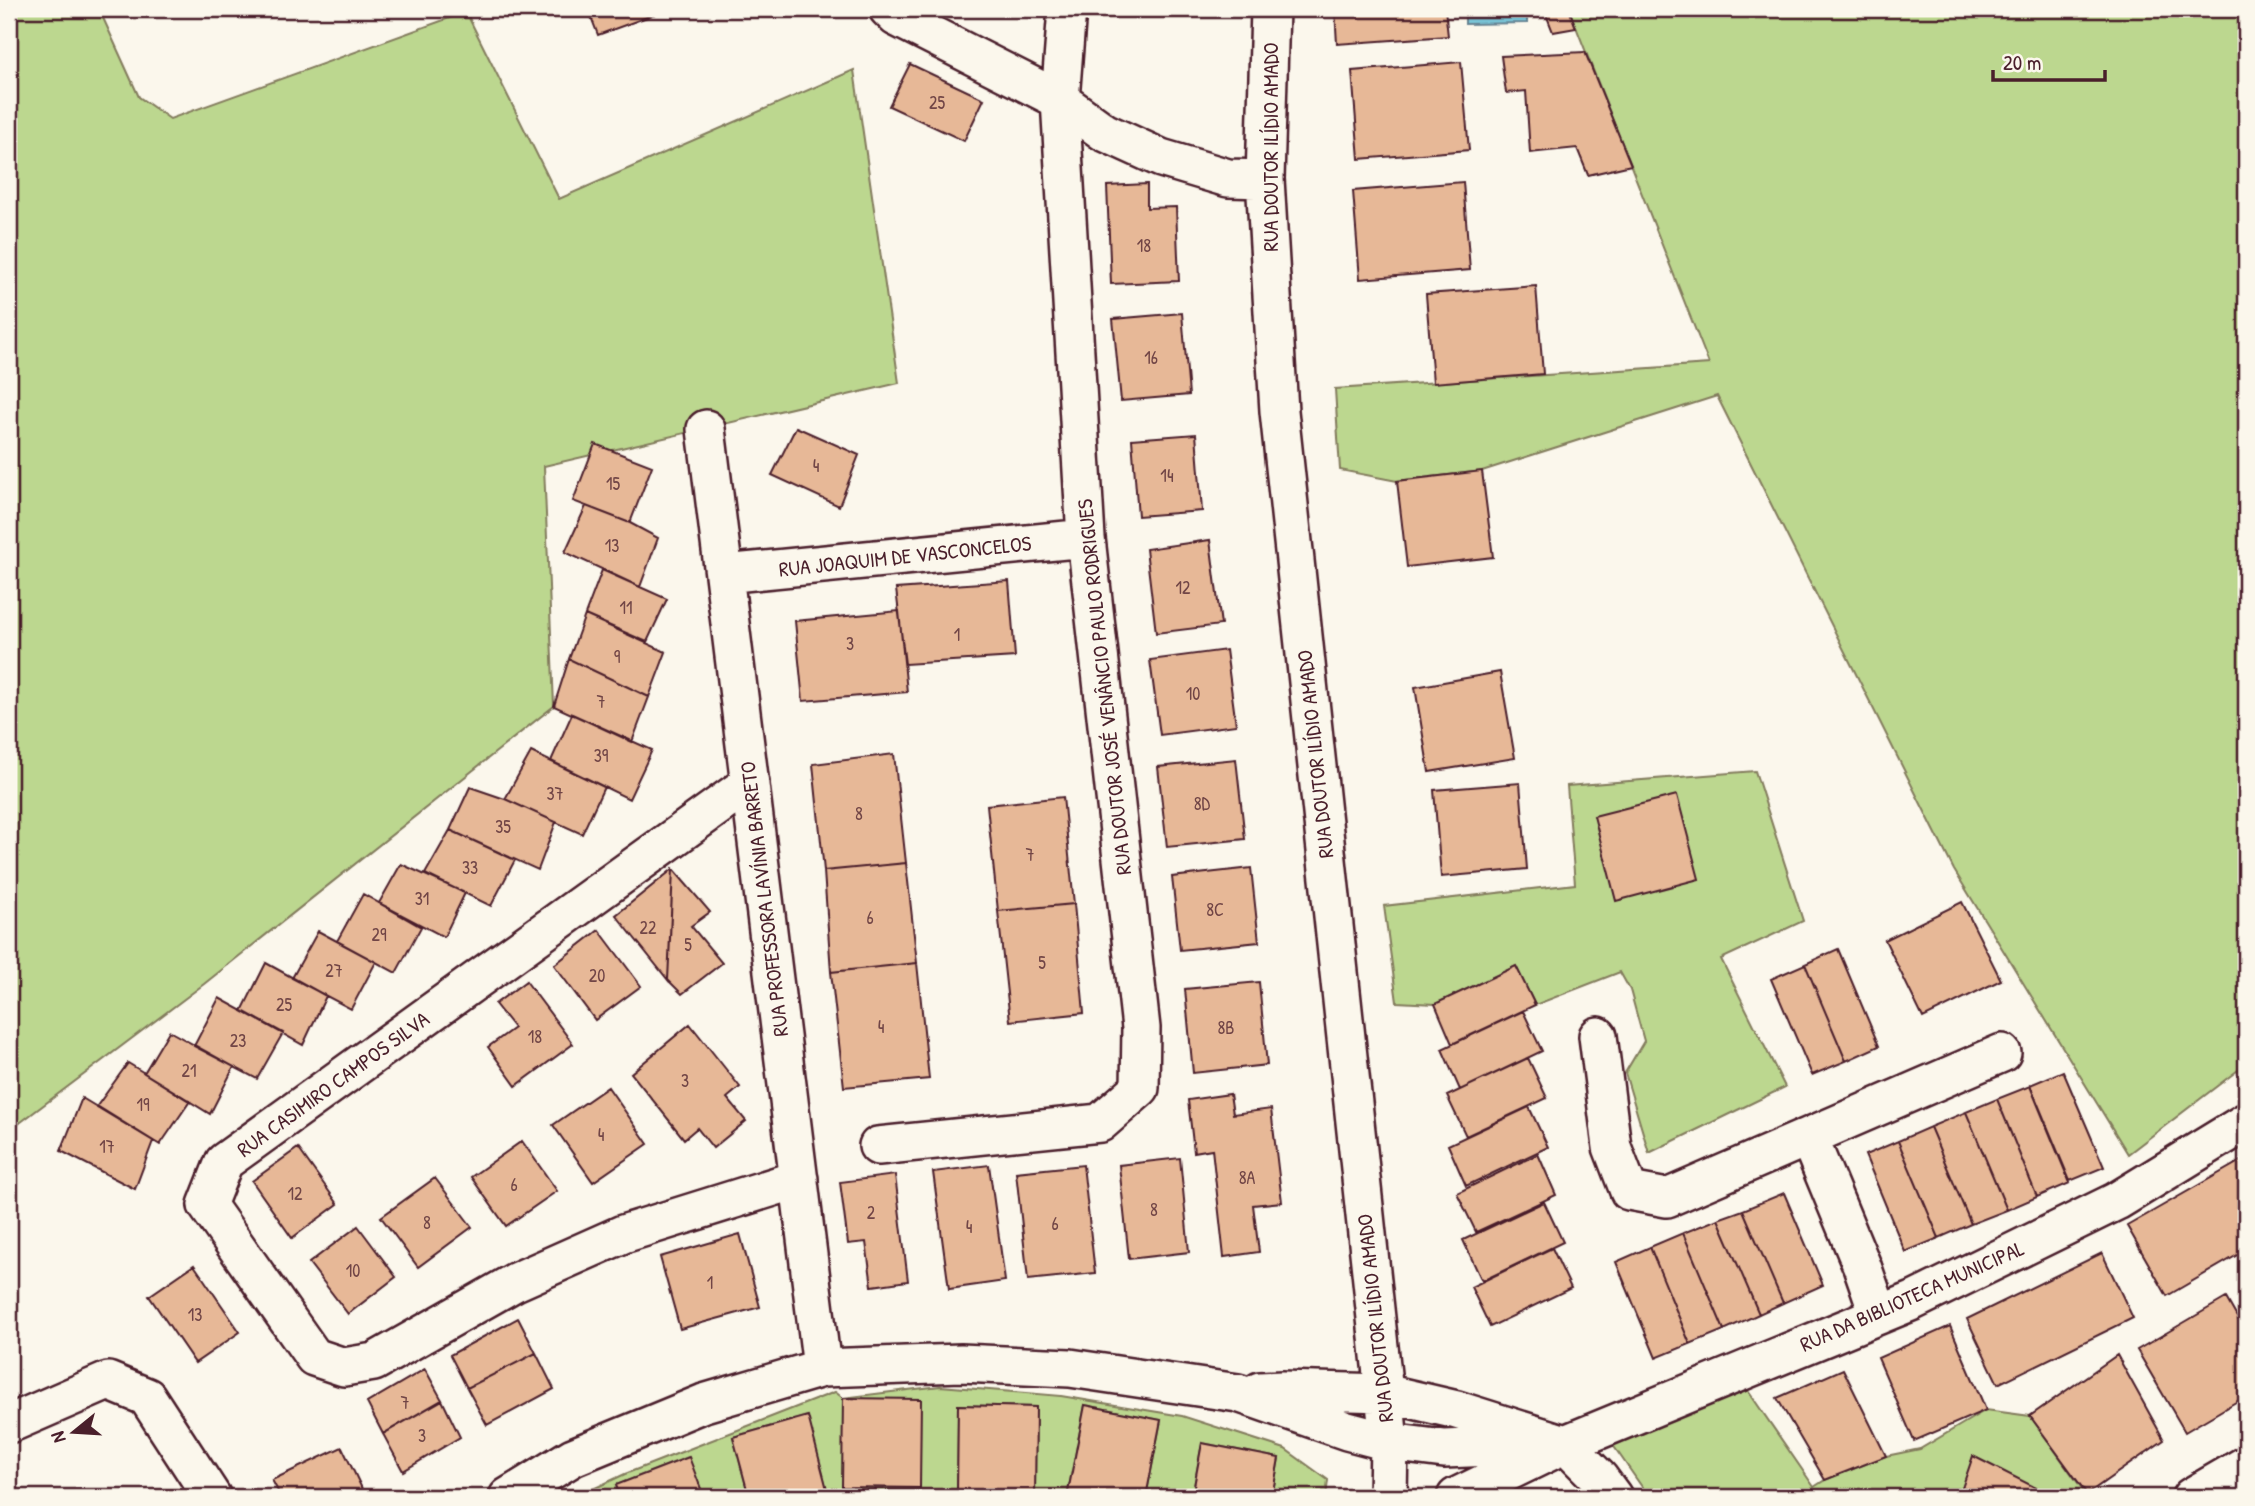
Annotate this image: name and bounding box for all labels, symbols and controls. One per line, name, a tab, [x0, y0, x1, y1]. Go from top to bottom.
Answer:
scale bar	[1993, 38, 2104, 82]
street label: RUA DOUTOR ILÍDIO AMADO	[1256, 43, 1285, 251]
text: 20 m	[2003, 48, 2041, 77]
house number: 25	[929, 90, 945, 115]
house number: 18	[1137, 233, 1151, 258]
house number: 16	[1144, 345, 1158, 370]
house number: 4	[813, 453, 820, 478]
house number: 14	[1160, 463, 1174, 488]
house number: 15	[606, 471, 620, 496]
street label: RUA DOUTOR JOSÉ VENÂNCIO PAULO RODRIGUES	[1070, 497, 1138, 876]
street label: RUA JOAQUIM DE VASCONCELOS	[777, 528, 1033, 584]
house number: 13	[605, 533, 619, 558]
house number: 12	[1176, 575, 1191, 600]
house number: 11	[619, 595, 633, 620]
house number: 1	[954, 622, 960, 647]
house number: 3	[846, 631, 854, 656]
house number: 9	[614, 644, 621, 669]
street label: RUA DOUTOR ILÍDIO AMADO	[1290, 649, 1340, 859]
house number: 10	[1186, 681, 1200, 706]
house number: 7	[597, 689, 606, 714]
house number: 39	[594, 743, 609, 768]
street label: RUA PROFESSORA LAVÍNIA BARRETO	[733, 760, 795, 1038]
house number: 37	[547, 781, 564, 806]
house number: 8D	[1194, 791, 1211, 816]
house number: 8	[855, 801, 863, 826]
house number: 35	[495, 814, 511, 839]
house number: 7	[1026, 842, 1035, 867]
house number: 33	[462, 855, 478, 880]
house number: 31	[415, 886, 429, 911]
house number: 8C	[1206, 897, 1224, 922]
house number: 6	[866, 905, 874, 930]
house number: 22	[640, 915, 657, 940]
house number: 29	[371, 922, 387, 947]
house number: 5	[684, 932, 692, 957]
house number: 5	[1038, 950, 1046, 975]
house number: 27	[325, 958, 343, 983]
house number: 20	[589, 963, 605, 988]
house number: 25	[276, 992, 292, 1017]
street label: RUA CASIMIRO CAMPOS SILVA	[231, 1004, 435, 1164]
house number: 4	[878, 1014, 885, 1039]
house number: 8B	[1218, 1015, 1234, 1040]
house number: 18	[528, 1024, 542, 1049]
house number: 23	[230, 1028, 246, 1053]
house number: 21	[182, 1058, 196, 1083]
house number: 3	[681, 1068, 689, 1093]
house number: 19	[136, 1092, 150, 1117]
house number: 4	[598, 1122, 605, 1147]
house number: 17	[99, 1134, 115, 1159]
house number: 8A	[1239, 1165, 1256, 1190]
house number: 6	[510, 1172, 518, 1197]
house number: 12	[288, 1181, 303, 1206]
house number: 8	[1150, 1197, 1158, 1222]
house number: 2	[867, 1200, 876, 1225]
house number: 8	[423, 1210, 431, 1235]
house number: 6	[1051, 1211, 1059, 1236]
street label: RUA DOUTOR ILÍDIO AMADO	[1350, 1213, 1400, 1423]
house number: 4	[966, 1214, 973, 1239]
street label: RUA DA BIBLIOTECA MUNICIPAL	[1795, 1233, 2029, 1359]
house number: 10	[346, 1258, 360, 1283]
house number: 1	[707, 1270, 713, 1295]
house number: 13	[188, 1302, 202, 1327]
house number: 7	[401, 1390, 410, 1415]
north arrow	[38, 1398, 108, 1468]
house number: 3	[418, 1423, 426, 1448]
text: N	[44, 1428, 72, 1446]

